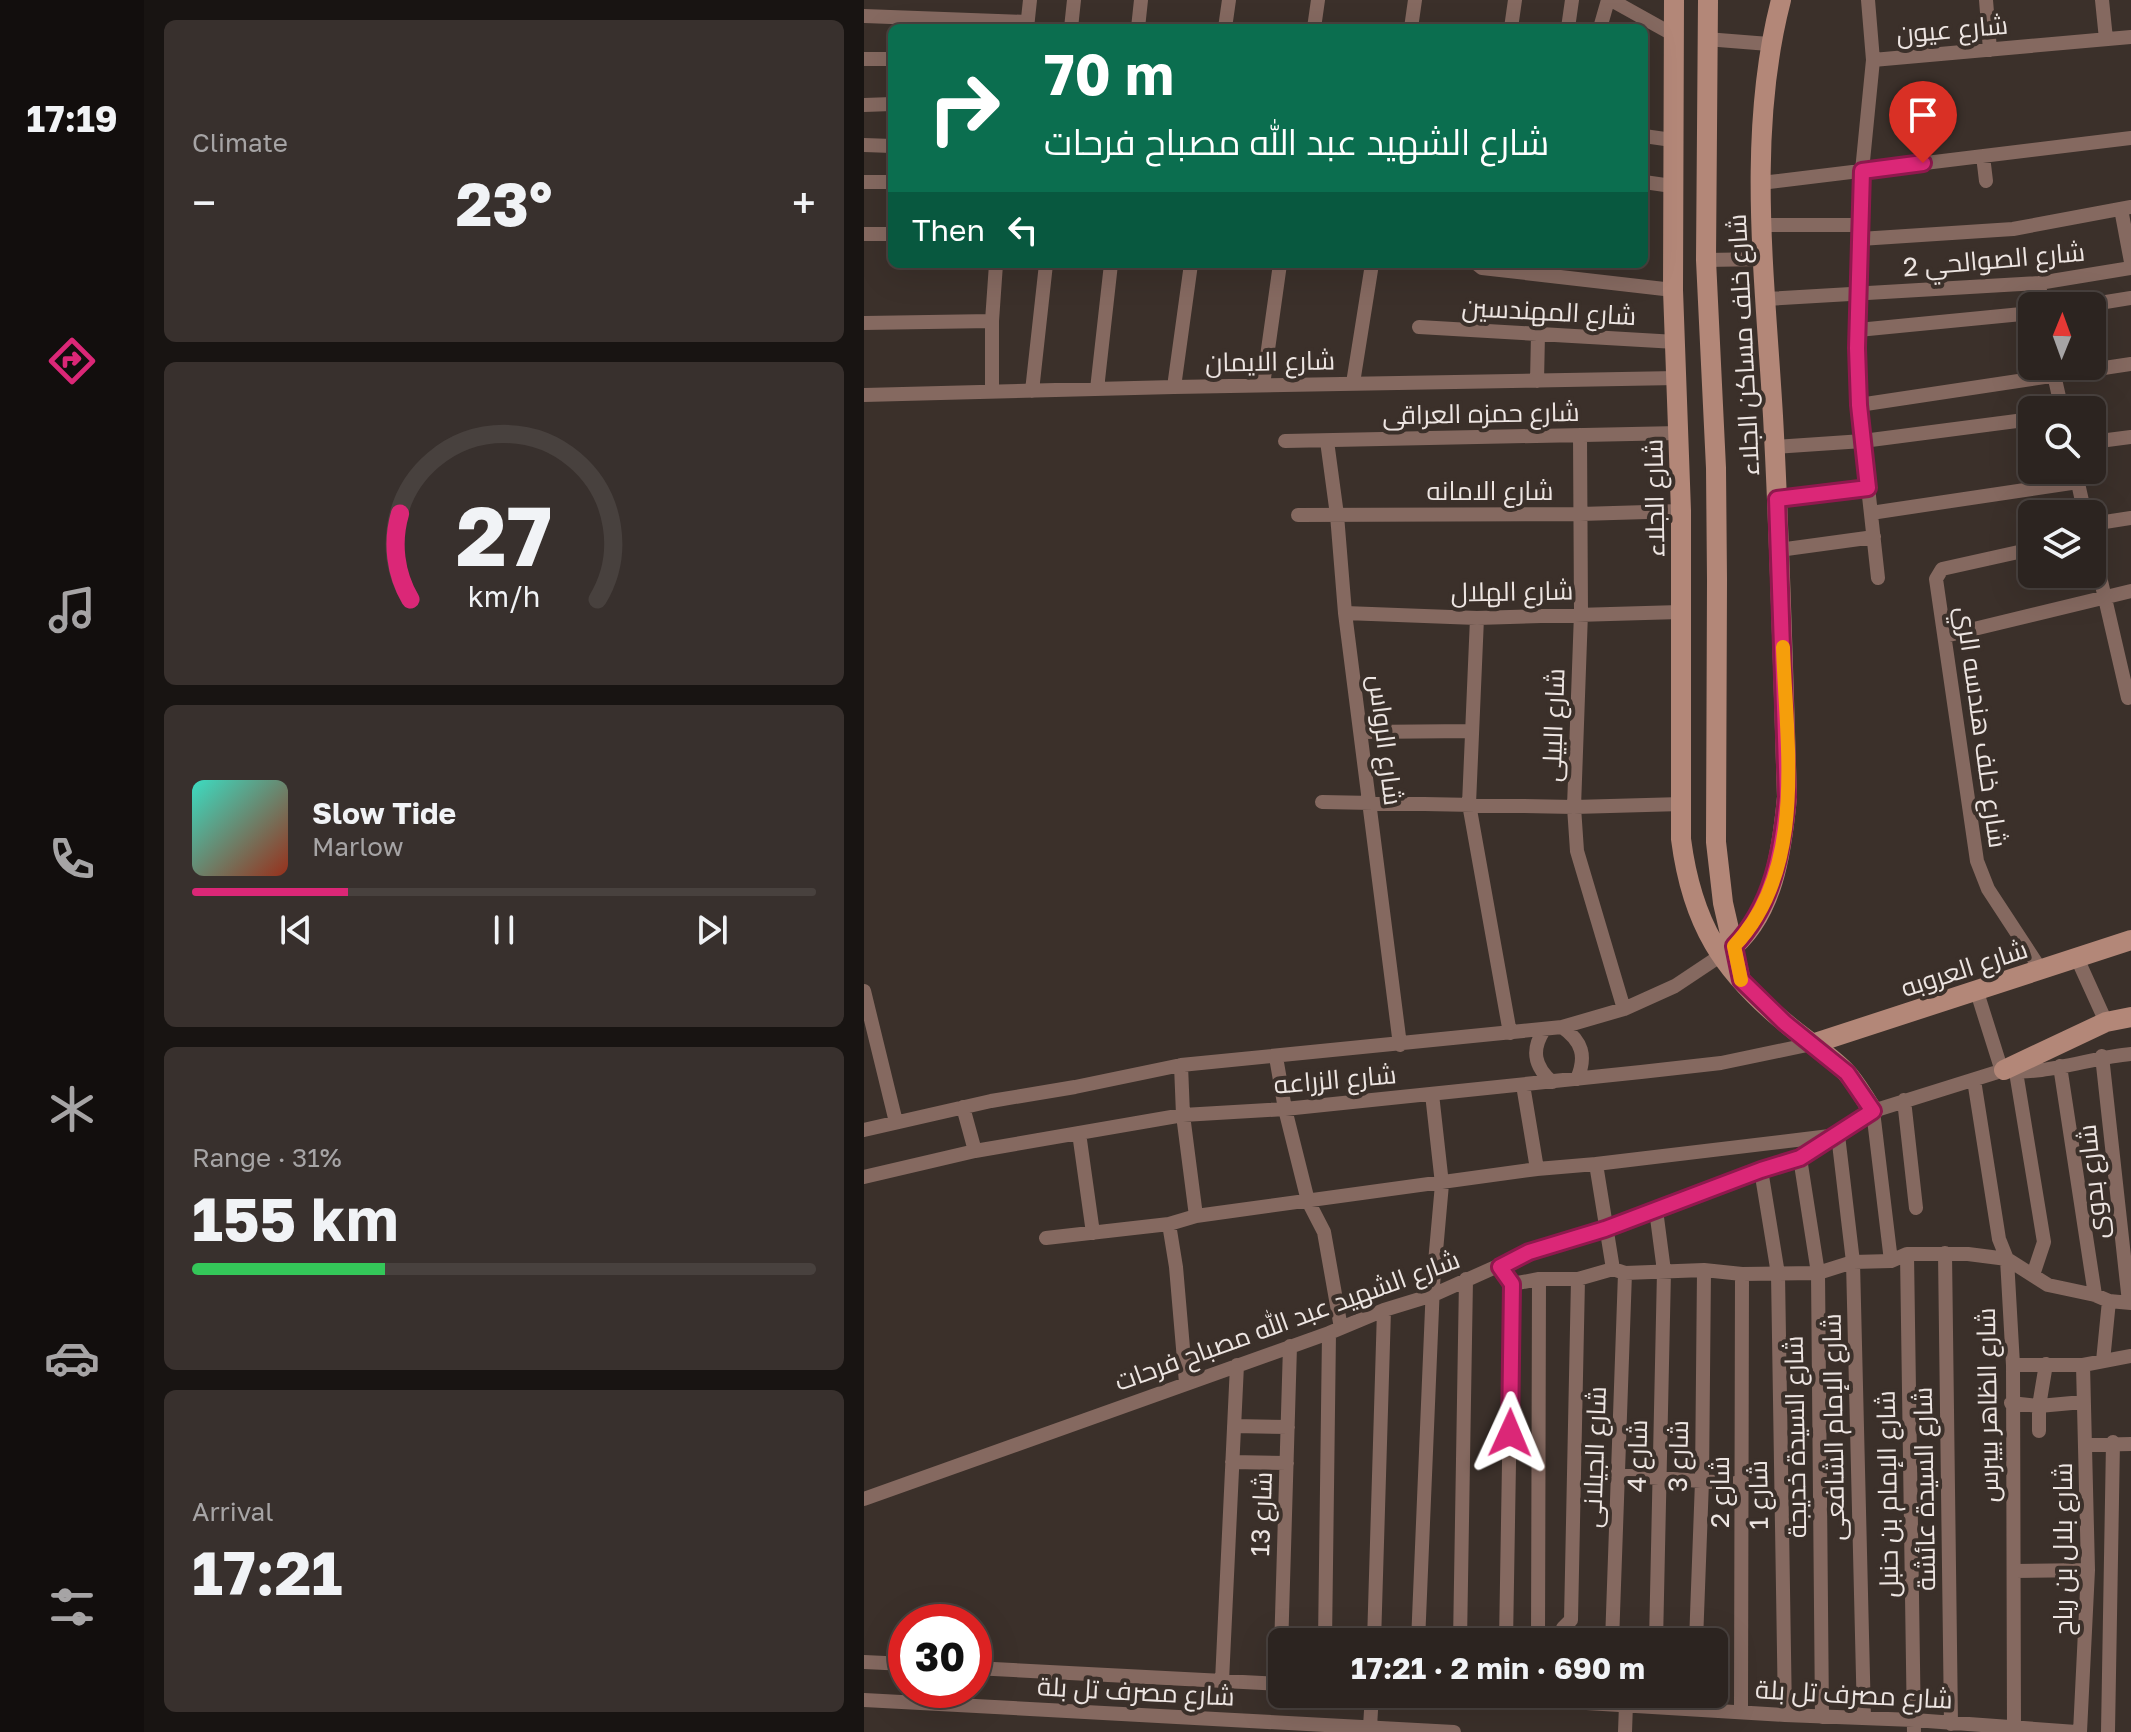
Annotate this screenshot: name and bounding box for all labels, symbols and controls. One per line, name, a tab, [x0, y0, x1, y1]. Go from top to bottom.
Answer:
street label: شارع عيون	[1895, 9, 2009, 51]
text: 70 m	[1044, 40, 1174, 107]
icon: right	[912, 56, 1016, 160]
pin	[1889, 81, 1957, 163]
icon: arrive	[1901, 93, 1945, 137]
text: 17:19	[26, 97, 118, 140]
text: شارع الشهيد عبد الله مصباح فرحات	[1044, 120, 1549, 163]
text: Climate	[192, 127, 288, 158]
text: 23°	[456, 167, 552, 239]
text: −	[192, 176, 216, 229]
text: +	[792, 176, 816, 229]
icon: left	[1001, 208, 1045, 252]
text: Then	[912, 212, 985, 248]
street label: شارع خلف مساكن الجلاء	[1721, 213, 1767, 477]
street label: شارع الصوالحي 2	[1902, 236, 2087, 288]
street label: شارع المهندسين	[1461, 291, 1637, 333]
north arrow	[2018, 292, 2106, 380]
map controls	[2018, 292, 2106, 588]
icon: directions	[44, 333, 100, 389]
street label: شارع الايمان	[1205, 344, 1335, 380]
street label: شارع حمزه العراقى	[1382, 396, 1580, 432]
button: search	[2018, 396, 2106, 484]
street label: شارع الجلاء	[1637, 439, 1673, 557]
street label: شارع الامانه	[1427, 475, 1553, 508]
text: 27	[456, 483, 552, 583]
button: layers	[2018, 500, 2106, 588]
street label: شارع الهلال	[1450, 574, 1574, 610]
text: km/h	[468, 579, 540, 613]
icon: music	[44, 582, 100, 638]
street label: شارع خلف هندسه الري	[1945, 604, 2014, 851]
street label: شارع البيلى	[1536, 668, 1572, 782]
street label: شارع الرواس	[1361, 673, 1409, 807]
text: Slow Tide	[312, 795, 456, 831]
icon: phone	[44, 831, 100, 887]
text: Marlow	[312, 831, 404, 862]
icon: previous	[274, 908, 318, 952]
icon: pause	[482, 908, 526, 952]
icon: next	[690, 908, 734, 952]
street label: شارع العروبه	[1897, 933, 2032, 1005]
street label: شارع الزراعه	[1272, 1058, 1398, 1102]
icon: climate	[44, 1081, 100, 1137]
street label: شارع بدوى	[2071, 1123, 2115, 1241]
text: Range · 31%	[192, 1142, 342, 1173]
text: 155 km	[192, 1182, 398, 1254]
street label: شارع الشهيد عبد الله مصباح فرحات	[1110, 1242, 1464, 1399]
street label: شارع الظاهر بيبرس	[1970, 1307, 2006, 1503]
street label: شارع الإمام الشافعى	[1816, 1313, 1853, 1541]
icon: car	[44, 1330, 100, 1386]
street label: شارع السيدة خديجة	[1778, 1335, 1814, 1539]
street label: شارع الجيلانى	[1576, 1386, 1614, 1528]
street label: شارع السيدة عائشة	[1907, 1387, 1943, 1591]
street label: شارع الإمام بن حنبل	[1870, 1390, 1907, 1598]
position arrow	[1468, 1391, 1552, 1475]
street label: شارع 4	[1621, 1419, 1655, 1493]
street label: شارع 3	[1662, 1420, 1696, 1492]
street label: شارع 2	[1704, 1456, 1737, 1528]
street label: شارع 1	[1742, 1460, 1776, 1530]
street label: شارع بلال بن رباح	[2047, 1462, 2080, 1636]
street label: شارع 13	[1244, 1471, 1280, 1557]
text: Arrival	[192, 1496, 273, 1527]
text: 17:21	[192, 1536, 342, 1608]
icon: filters	[44, 1579, 100, 1635]
speed limit sign: 30	[888, 1604, 992, 1708]
text: 17:21 · 2 min · 690 m	[1351, 1650, 1645, 1686]
street label: شارع مصرف تل بلة	[1036, 1670, 1235, 1714]
street label: شارع مصرف تل بلة	[1754, 1673, 1953, 1717]

